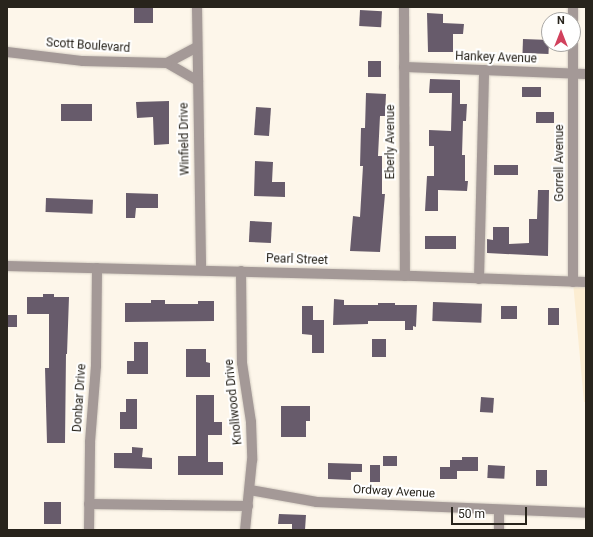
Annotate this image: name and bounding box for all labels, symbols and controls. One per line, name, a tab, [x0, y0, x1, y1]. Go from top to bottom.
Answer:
north arrow	[541, 12, 581, 52]
text: N	[557, 14, 565, 27]
street label: Scott Boulevard	[46, 36, 130, 56]
street label: Hankey Avenue	[455, 49, 537, 67]
street label: Winfield Drive	[177, 102, 193, 176]
street label: Eberly Avenue	[384, 105, 398, 179]
street label: Gorrell Avenue	[553, 124, 567, 202]
street label: Pearl Street	[266, 252, 328, 268]
street label: Knollwood Drive	[222, 358, 246, 446]
street label: Donbar Drive	[70, 363, 90, 433]
street label: Ordway Avenue	[353, 483, 435, 501]
scale bar	[453, 499, 529, 525]
text: 50 m	[458, 507, 485, 521]

